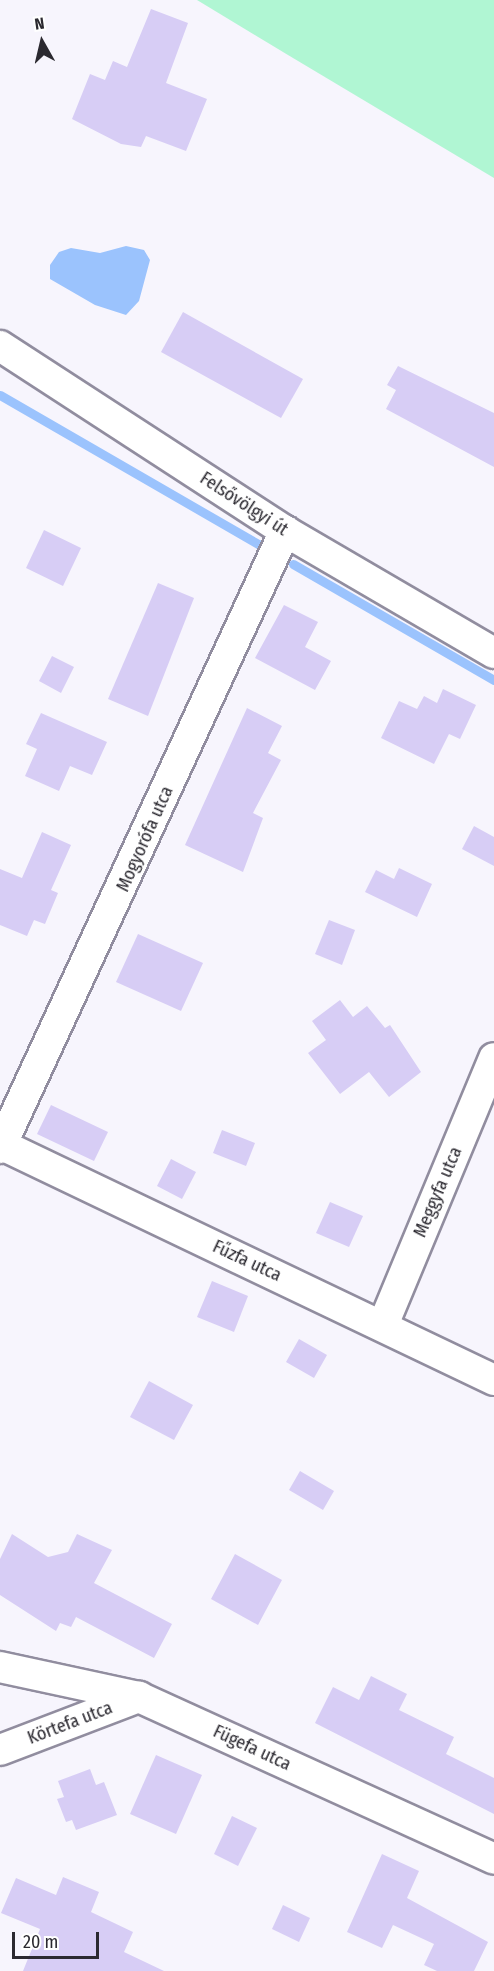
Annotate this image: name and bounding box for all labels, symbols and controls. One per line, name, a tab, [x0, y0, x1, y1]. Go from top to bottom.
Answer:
north arrow	[12, 12, 72, 72]
text: N	[33, 14, 45, 34]
street label: Felsővölgyi út	[196, 468, 292, 540]
street label: Mogyorófa utca	[112, 783, 178, 895]
street label: Meggyfa utca	[409, 1144, 467, 1240]
street label: Fűzfa utca	[209, 1236, 285, 1286]
street label: Körtefa utca	[25, 1697, 115, 1749]
street label: Fügefa utca	[210, 1721, 294, 1775]
scale bar	[15, 1920, 102, 1958]
text: 20 m	[23, 1931, 58, 1953]

